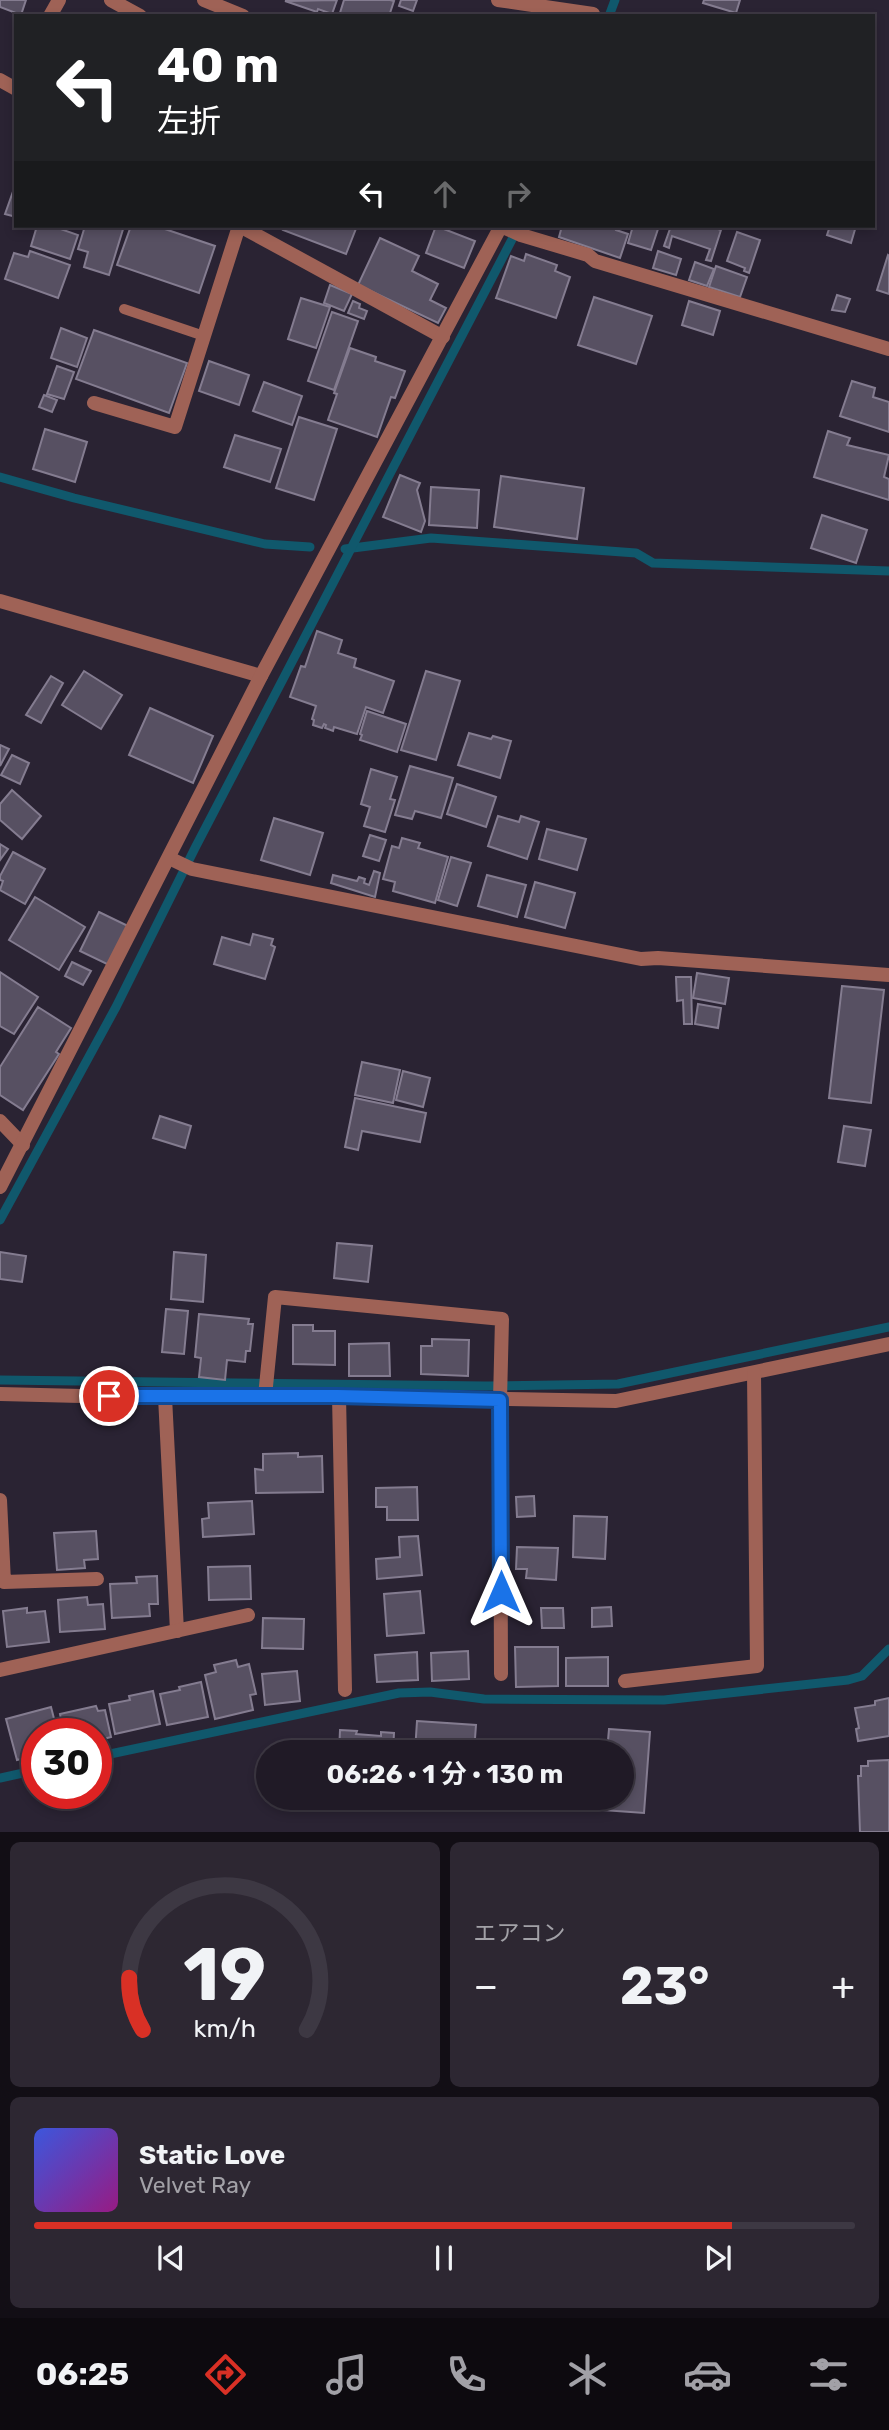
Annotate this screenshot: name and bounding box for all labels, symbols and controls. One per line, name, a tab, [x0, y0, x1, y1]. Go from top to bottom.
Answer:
text: 40 m	[157, 36, 279, 94]
icon: left	[42, 42, 133, 133]
text: 左折	[157, 102, 221, 140]
icon: left	[353, 175, 391, 213]
icon: ahead	[426, 175, 464, 213]
icon: right	[499, 175, 537, 213]
pin	[79, 1366, 139, 1426]
icon: arrive	[90, 1377, 128, 1415]
position arrow	[464, 1555, 538, 1629]
speed limit sign: 30	[21, 1718, 112, 1809]
text: 06:26 · 1 分 · 130 m	[327, 1759, 563, 1790]
text: エアコン	[474, 1919, 566, 1947]
text: 19	[183, 1933, 266, 2019]
text: 23°	[620, 1955, 709, 2017]
text: −	[474, 1963, 498, 2009]
text: +	[831, 1963, 855, 2009]
text: km/h	[194, 2014, 256, 2043]
text: Static Love	[139, 2140, 285, 2171]
text: Velvet Ray	[139, 2171, 251, 2199]
icon: previous	[152, 2239, 190, 2277]
icon: pause	[425, 2239, 463, 2277]
icon: next	[699, 2239, 737, 2277]
icon: directions	[201, 2350, 250, 2399]
icon: music	[322, 2350, 371, 2399]
icon: phone	[442, 2350, 491, 2399]
icon: climate	[563, 2350, 612, 2399]
icon: car	[683, 2350, 732, 2399]
icon: filters	[804, 2350, 853, 2399]
text: 06:25	[36, 2355, 129, 2393]

